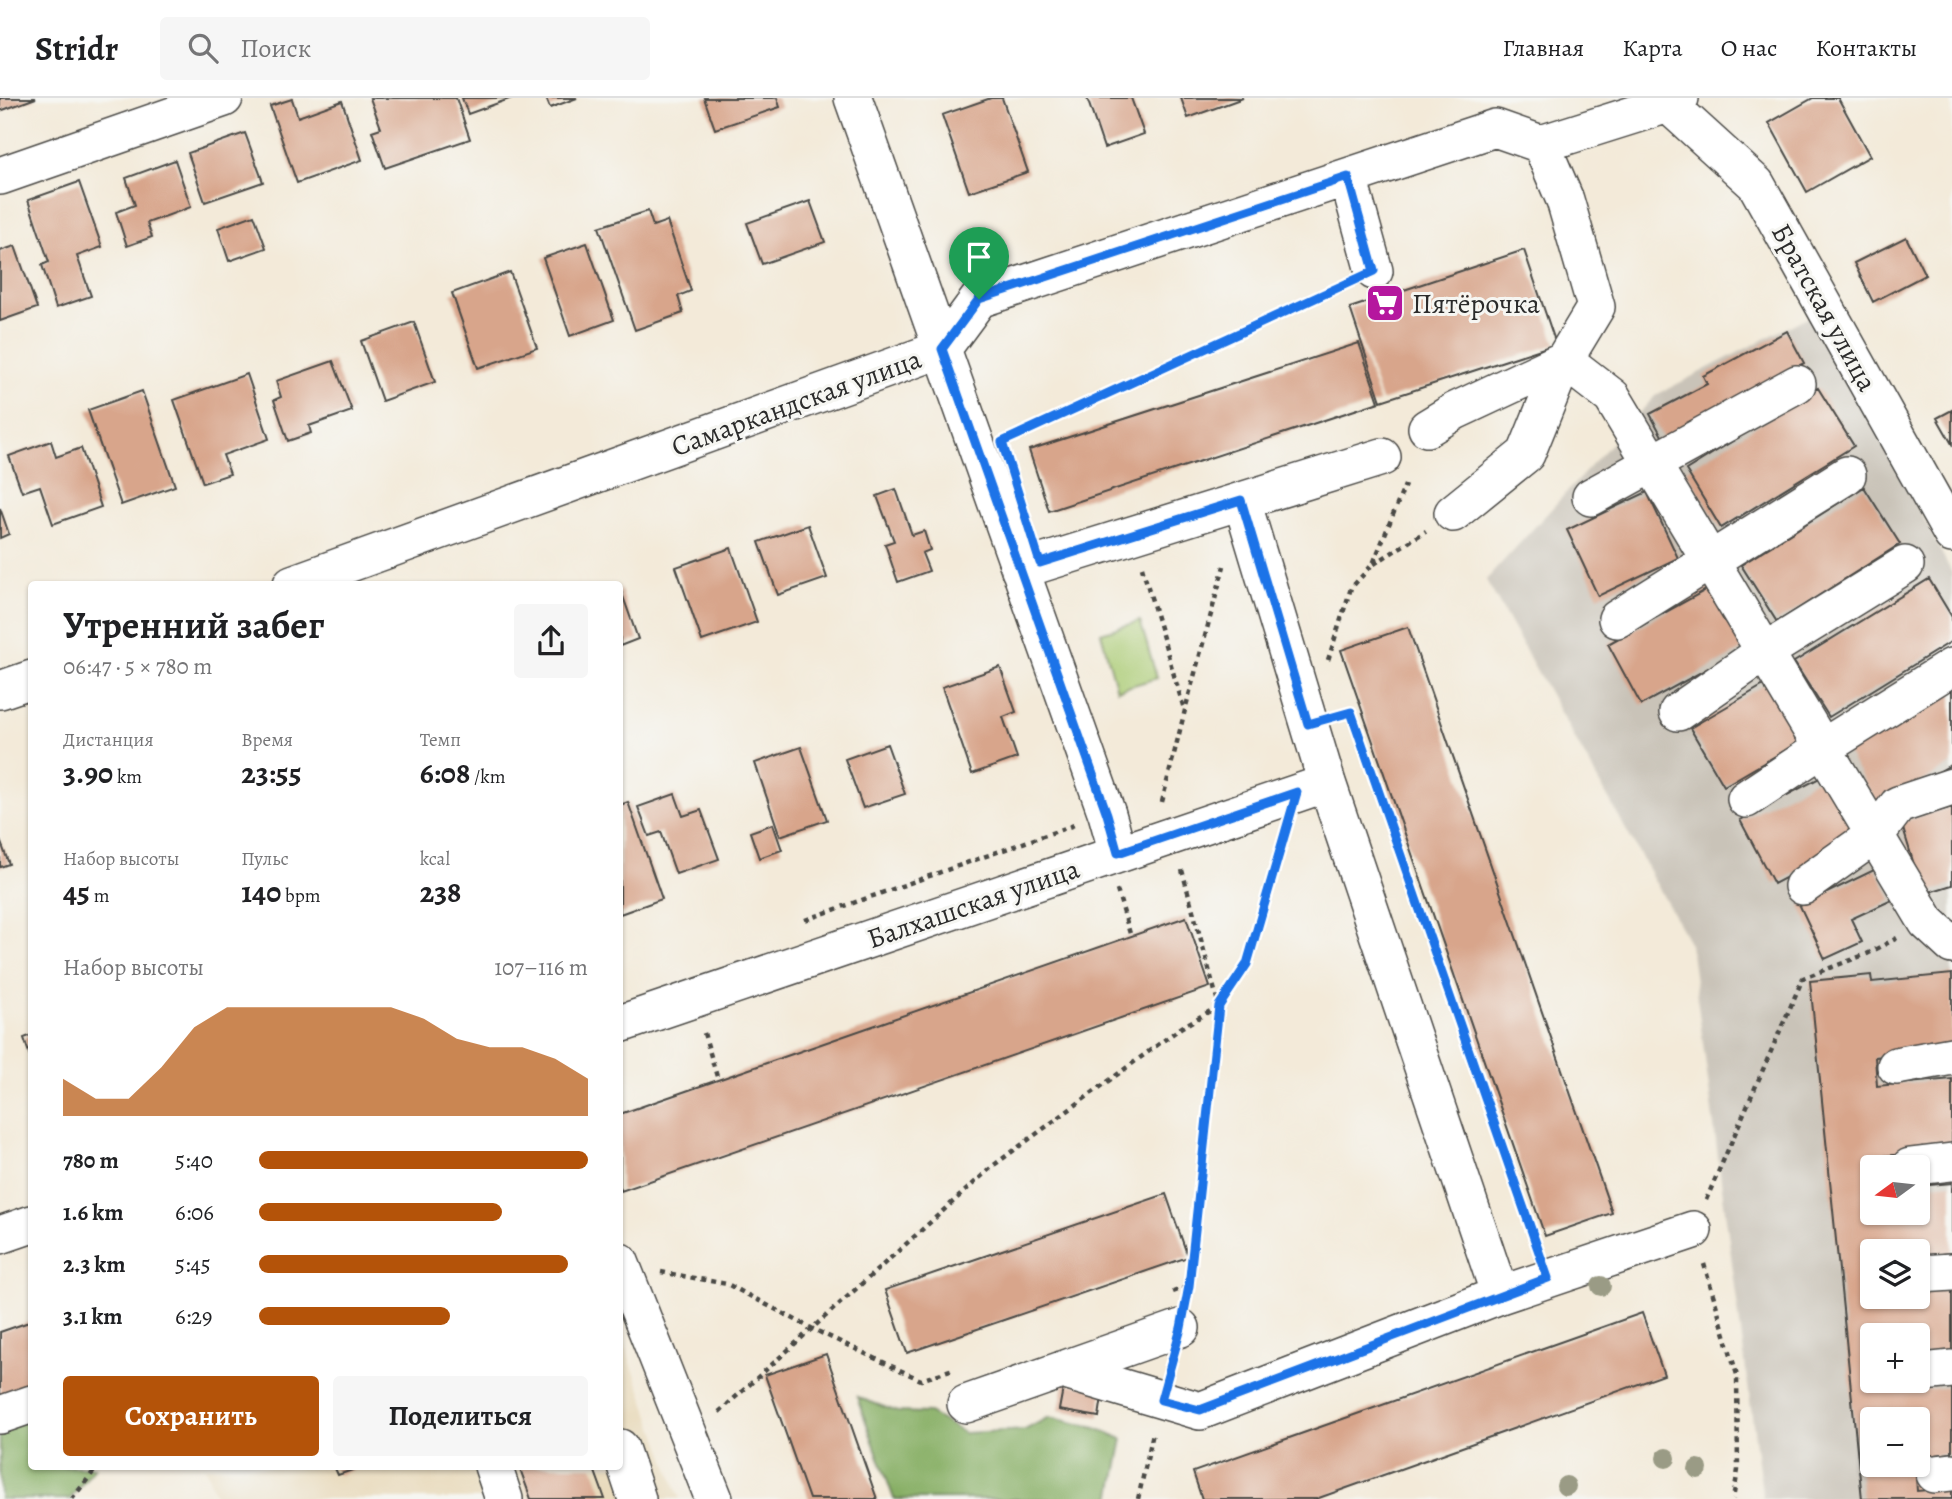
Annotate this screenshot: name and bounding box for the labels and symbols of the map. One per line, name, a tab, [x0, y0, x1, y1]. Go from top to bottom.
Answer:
street label: Братская улица	[1762, 217, 1886, 398]
pin	[949, 227, 1009, 299]
supermarket icon: Пятёрочка	[1364, 282, 1406, 324]
place label: Пятёрочка	[1412, 285, 1540, 323]
street label: Самаркандская улица	[666, 340, 927, 466]
street label: Балхашская улица	[862, 850, 1085, 958]
north arrow	[1860, 1155, 1930, 1225]

